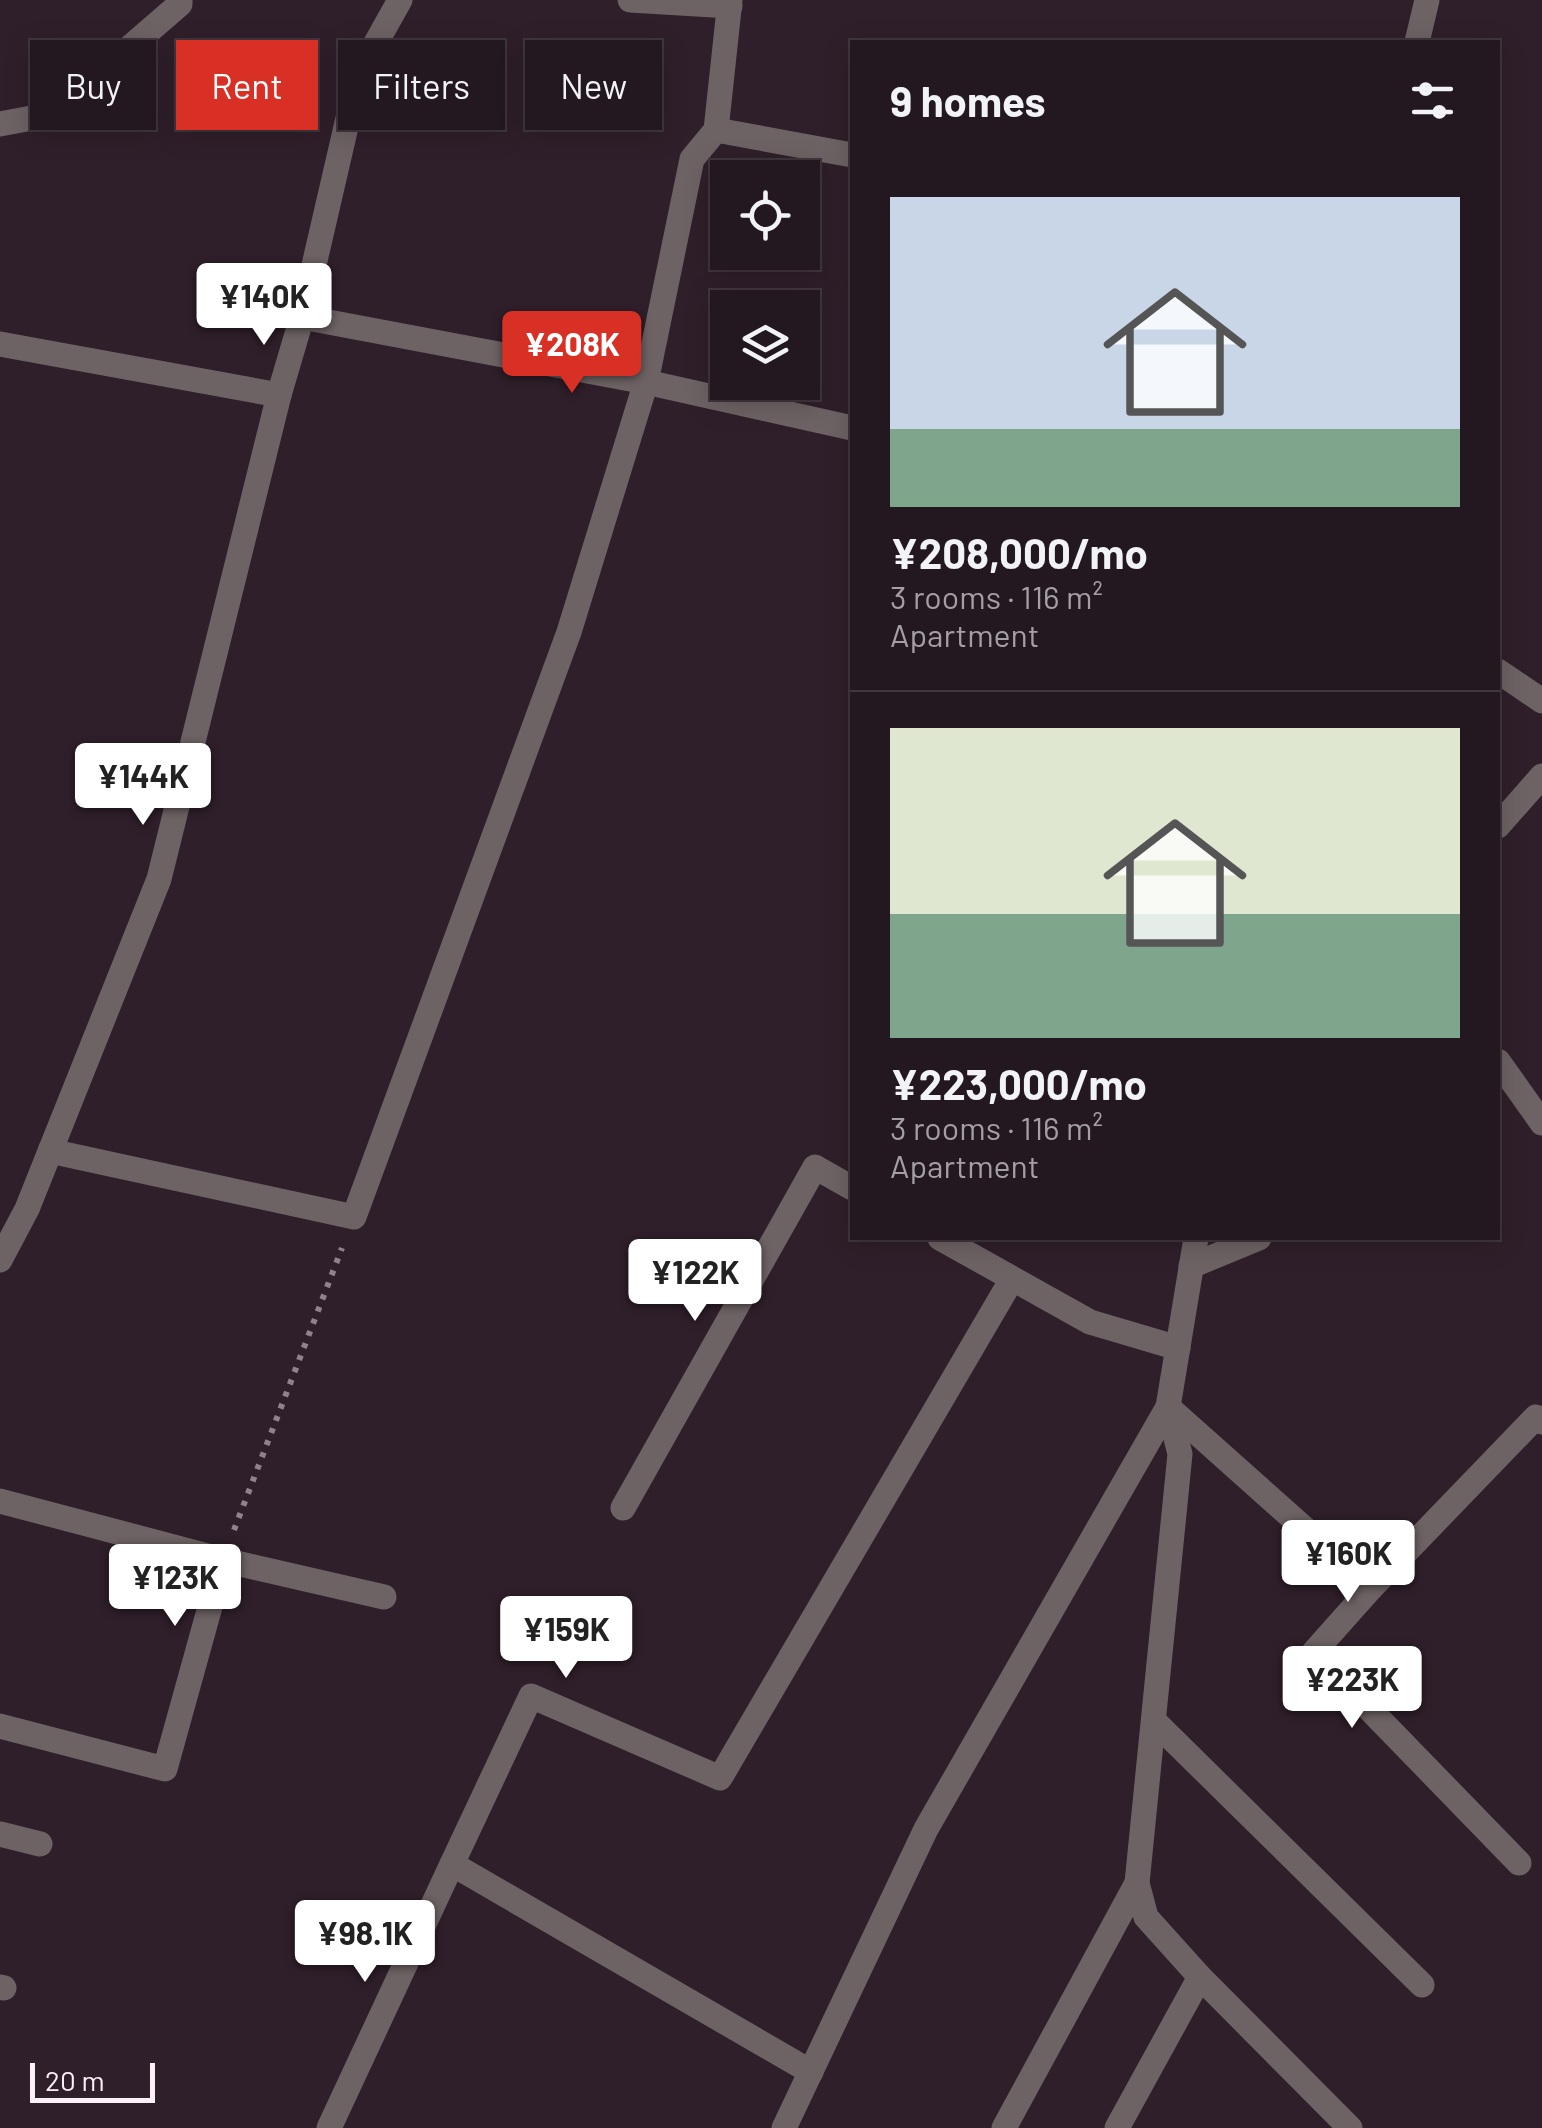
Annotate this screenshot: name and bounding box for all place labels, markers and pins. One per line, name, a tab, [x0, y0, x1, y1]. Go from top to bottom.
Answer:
pin: ¥140K	[194, 263, 334, 348]
pin: ¥208K	[502, 311, 642, 396]
pin: ¥144K	[73, 743, 213, 828]
pin: ¥122K	[625, 1239, 765, 1324]
pin: ¥160K	[1278, 1520, 1418, 1605]
pin: ¥123K	[105, 1544, 245, 1629]
pin: ¥159K	[496, 1596, 636, 1681]
pin: ¥223K	[1282, 1646, 1422, 1731]
pin: ¥98.1K	[284, 1900, 446, 1985]

